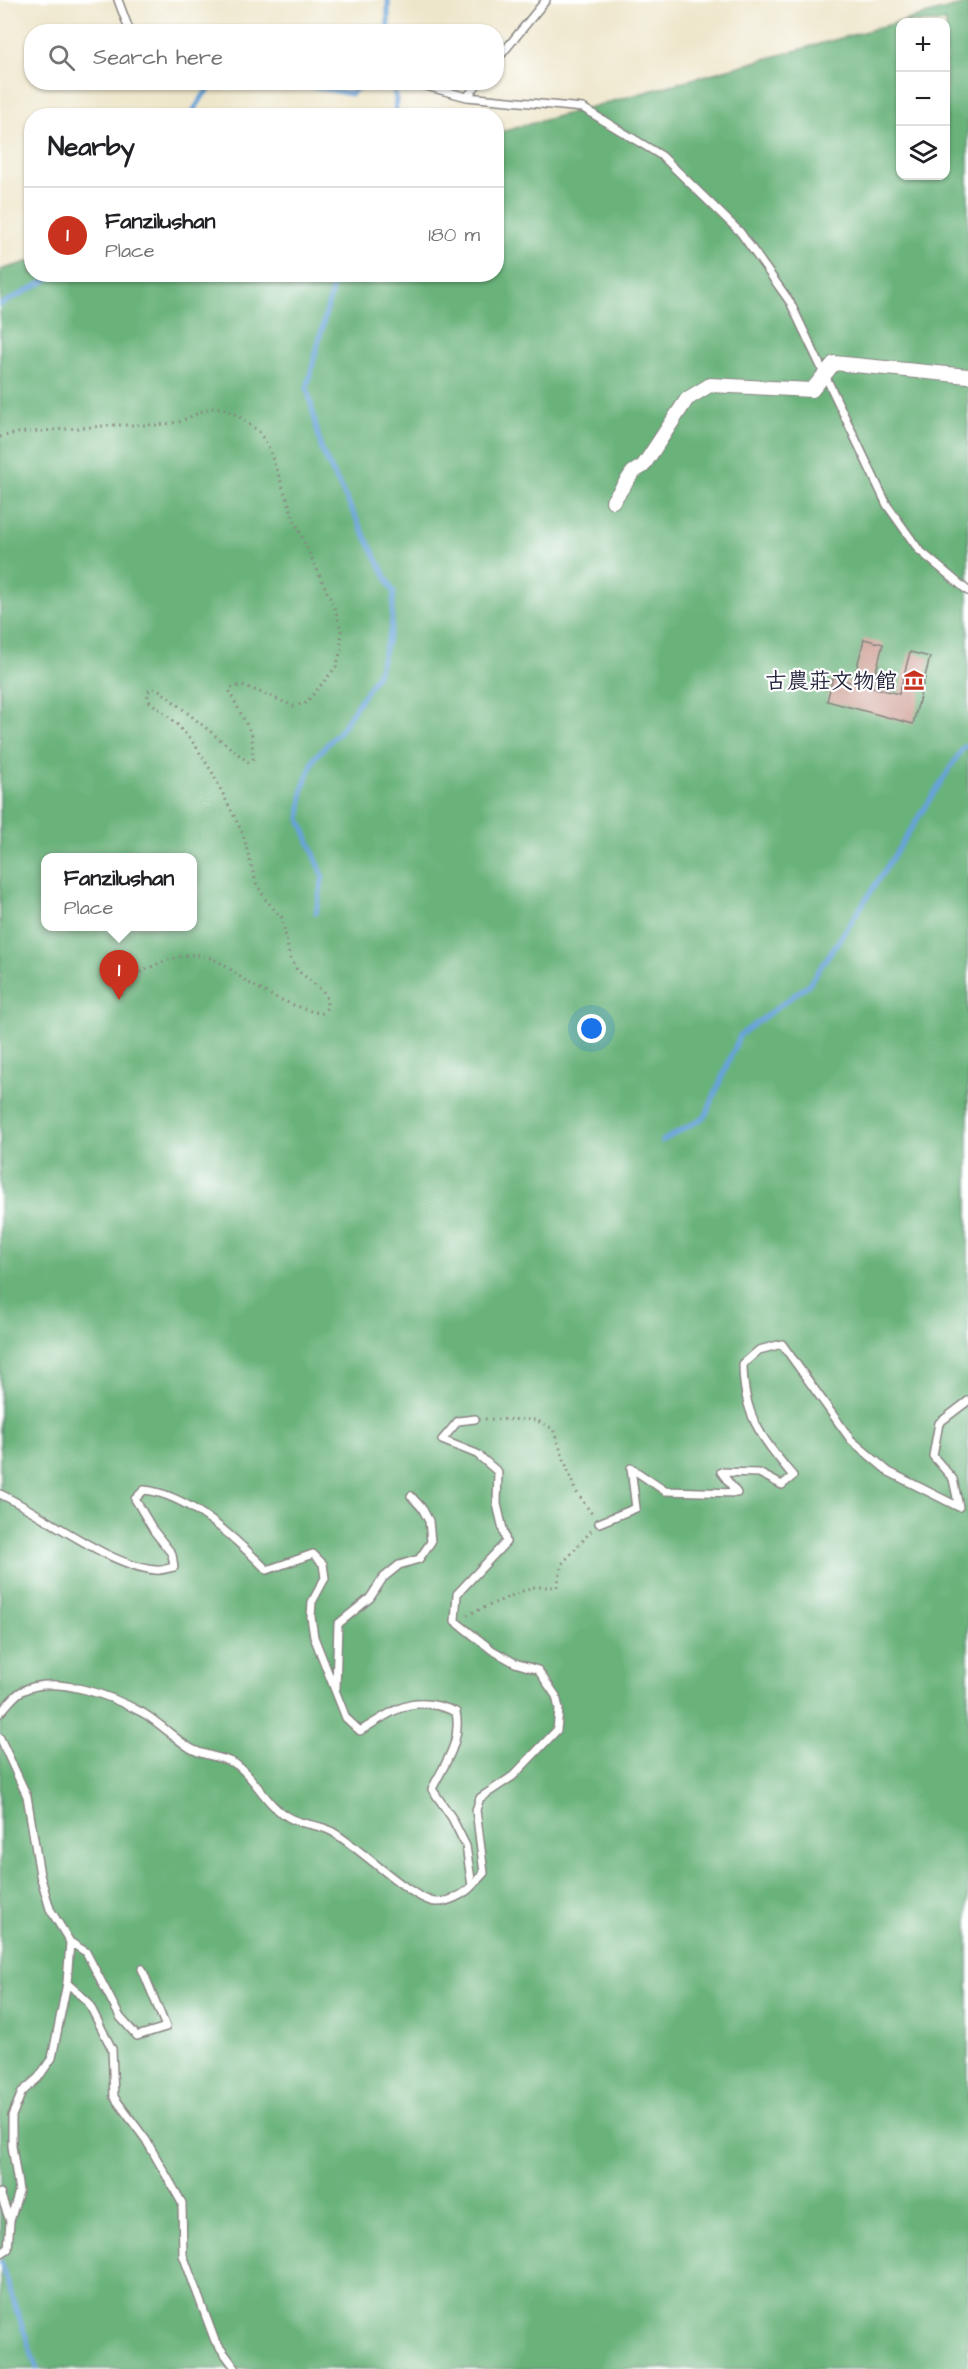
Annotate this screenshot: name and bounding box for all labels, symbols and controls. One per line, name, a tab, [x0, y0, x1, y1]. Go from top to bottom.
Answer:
map controls	[896, 18, 950, 180]
button: +	[896, 18, 950, 72]
search box	[24, 24, 504, 90]
icon: search	[45, 41, 78, 74]
text: Search here	[93, 42, 223, 73]
button: −	[896, 72, 950, 126]
button: layers	[896, 126, 950, 180]
text: Nearby	[48, 129, 135, 165]
text: Fanzilushan	[105, 206, 215, 237]
text: 1	[66, 221, 69, 249]
text: 180 m	[428, 221, 480, 249]
text: Place	[105, 237, 155, 265]
place label: 古農莊文物館	[765, 666, 897, 697]
museum icon: 古農莊文物館	[902, 668, 926, 692]
popup	[41, 853, 197, 931]
text: Fanzilushan	[64, 863, 174, 894]
text: Place	[64, 894, 113, 922]
pin: 1	[100, 950, 138, 1000]
your location	[577, 1014, 606, 1043]

